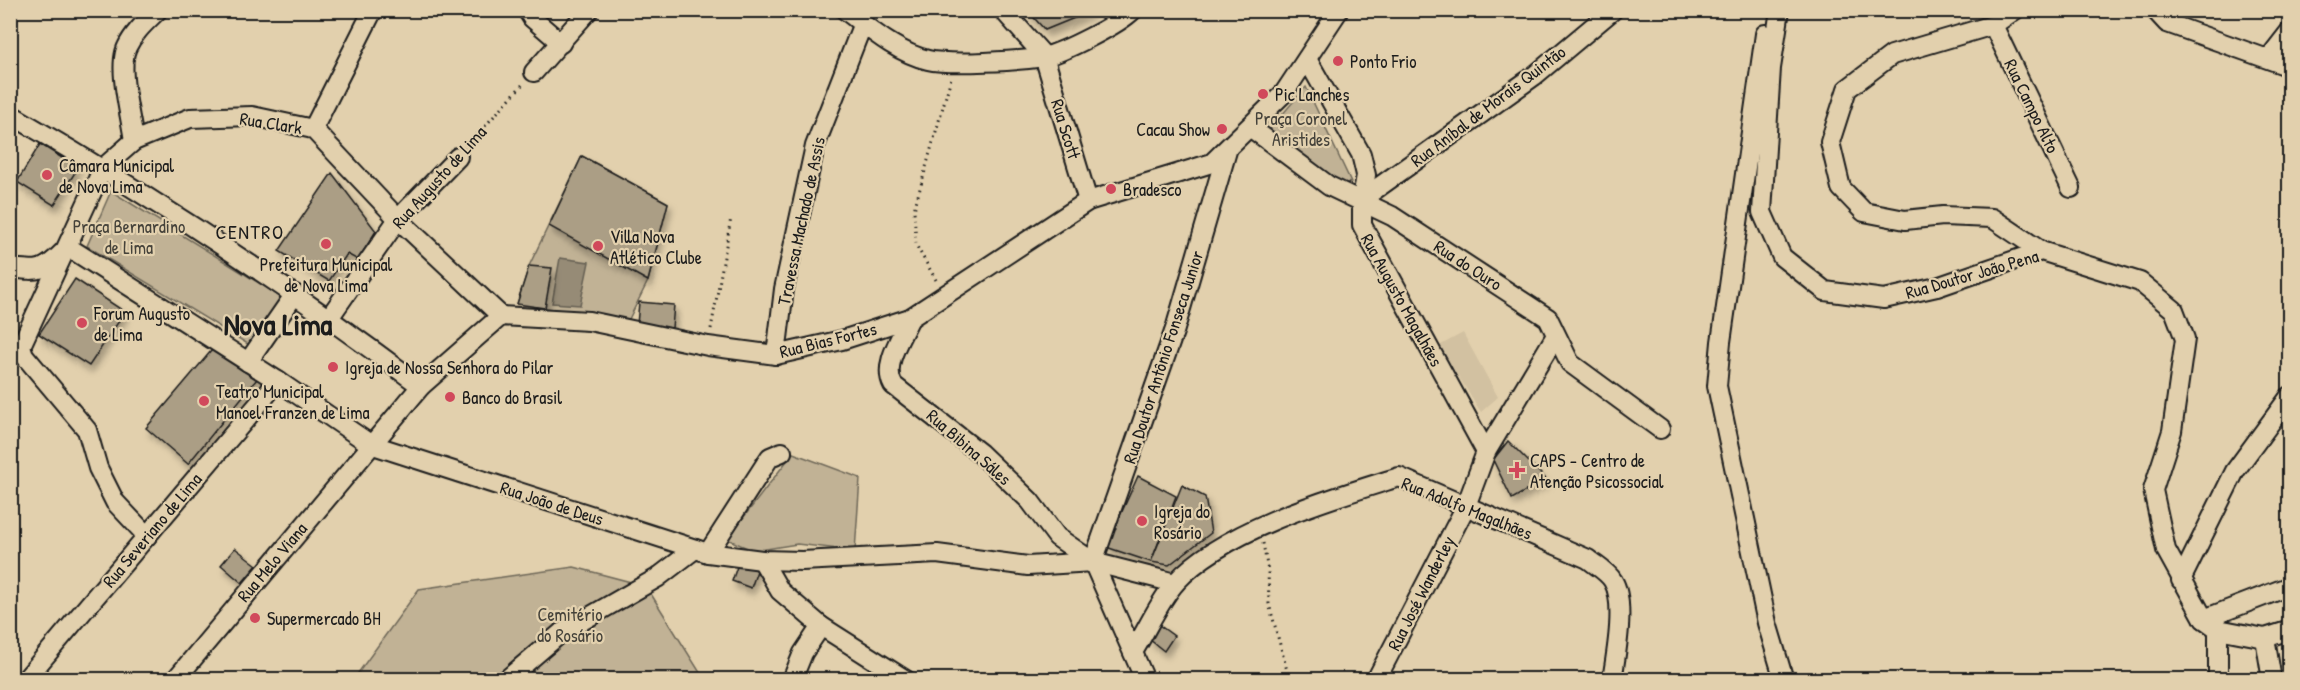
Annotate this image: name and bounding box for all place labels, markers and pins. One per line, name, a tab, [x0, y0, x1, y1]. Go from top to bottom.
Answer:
place label: Ponto Frio	[1350, 49, 1417, 74]
marker: Ponto Frio	[1331, 54, 1345, 68]
place label: Pic Lanches	[1275, 82, 1349, 107]
marker: Pic Lanches	[1256, 87, 1270, 101]
place label: Cacau Show	[1136, 117, 1210, 142]
marker: Cacau Show	[1215, 122, 1229, 136]
place label: Câmara Municipal de Nova Lima	[59, 153, 174, 199]
marker: Câmara Municipal de Nova Lima	[40, 168, 54, 182]
place label: Bradesco	[1123, 177, 1181, 202]
marker: Bradesco	[1104, 182, 1118, 196]
place label: Villa Nova Atlético Clube	[610, 224, 702, 270]
marker: Prefeitura Municipal de Nova Lima	[319, 237, 333, 251]
marker: Villa Nova Atlético Clube	[591, 239, 605, 253]
place label: Prefeitura Municipal de Nova Lima	[260, 252, 392, 298]
place label: Forum Augusto de Lima	[93, 301, 190, 347]
marker: Forum Augusto de Lima	[75, 316, 89, 330]
place label: Igreja de Nossa Senhora do Pilar	[345, 355, 553, 380]
marker: Igreja de Nossa Senhora do Pilar	[326, 360, 340, 374]
place label: Teatro Municipal Manoel Franzen de Lima	[216, 379, 370, 425]
place label: Banco do Brasil	[462, 385, 562, 410]
marker: Banco do Brasil	[443, 390, 457, 404]
marker: Teatro Municipal Manoel Franzen de Lima	[197, 394, 211, 408]
place label: CAPS - Centro de Atenção Psicossocial	[1530, 448, 1664, 494]
marker: CAPS - Centro de Atenção Psicossocial	[1508, 461, 1526, 479]
place label: Igreja do Rosário	[1154, 499, 1210, 545]
marker: Igreja do Rosário	[1135, 514, 1149, 528]
place label: Supermercado BH	[267, 606, 381, 631]
marker: Supermercado BH	[248, 611, 262, 625]

